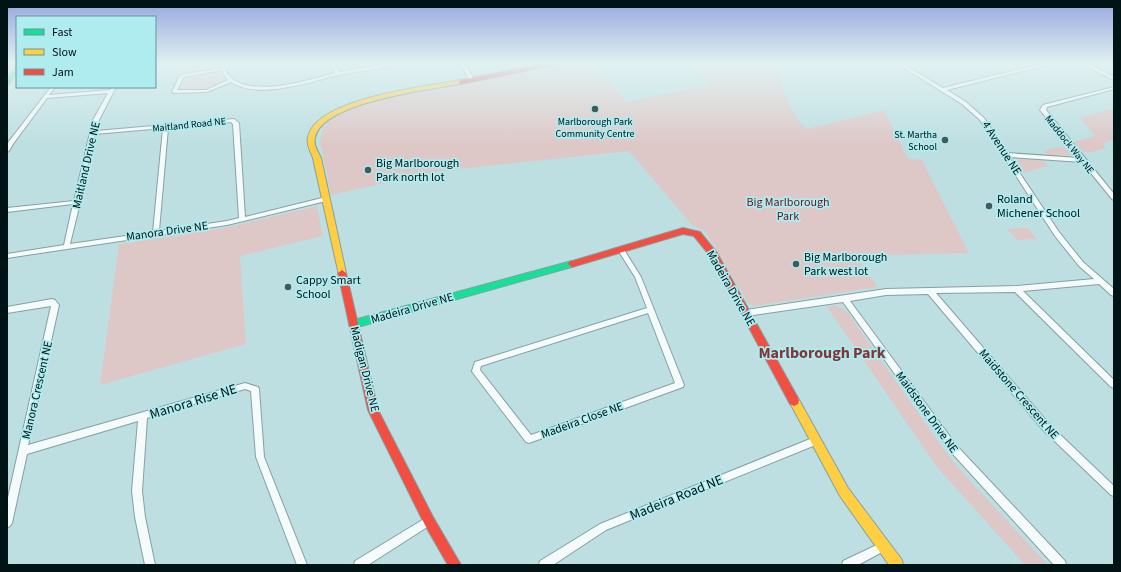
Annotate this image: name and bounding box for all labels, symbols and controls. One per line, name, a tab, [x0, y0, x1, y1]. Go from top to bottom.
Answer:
legend	[16, 16, 156, 88]
text: Fast	[52, 24, 72, 41]
text: Slow	[52, 44, 77, 61]
text: Jam	[52, 64, 74, 81]
marker: Marlborough Park Community Centre	[590, 104, 600, 114]
street label: Maddock Way NE	[1041, 112, 1097, 177]
street label: Maitland Road NE	[152, 114, 227, 136]
place label: Marlborough Park Community Centre	[556, 115, 635, 141]
street label: 4 Avenue NE	[978, 118, 1026, 179]
street label: Maitland Drive NE	[68, 120, 105, 210]
place label: St. Martha School	[894, 128, 937, 154]
marker: St. Martha School	[940, 135, 950, 145]
place label: Big Marlborough Park north lot	[376, 155, 459, 186]
marker: Big Marlborough Park north lot	[363, 165, 373, 175]
place label: Roland Michener School	[997, 191, 1080, 222]
park label: Big Marlborough Park	[746, 194, 830, 225]
marker: Roland Michener School	[984, 201, 994, 211]
street label: Manora Drive NE	[125, 217, 209, 246]
street label: Madeira Drive NE	[702, 247, 759, 329]
place label: Big Marlborough Park west lot	[804, 249, 887, 280]
marker: Big Marlborough Park west lot	[791, 259, 801, 269]
place label: Cappy Smart School	[296, 272, 361, 303]
marker: Cappy Smart School	[283, 282, 293, 292]
street label: Madeira Drive NE	[369, 289, 455, 328]
street label: Madigan Drive NE	[346, 324, 383, 414]
street label: Manora Crescent NE	[18, 339, 57, 441]
district label: Marlborough Park	[758, 342, 886, 364]
street label: Maidstone Crescent NE	[975, 345, 1063, 443]
street label: Maidstone Drive NE	[891, 368, 962, 457]
street label: Manora Rise NE	[147, 379, 239, 425]
street label: Madeira Close NE	[539, 398, 626, 443]
street label: Madeira Road NE	[627, 470, 726, 526]

